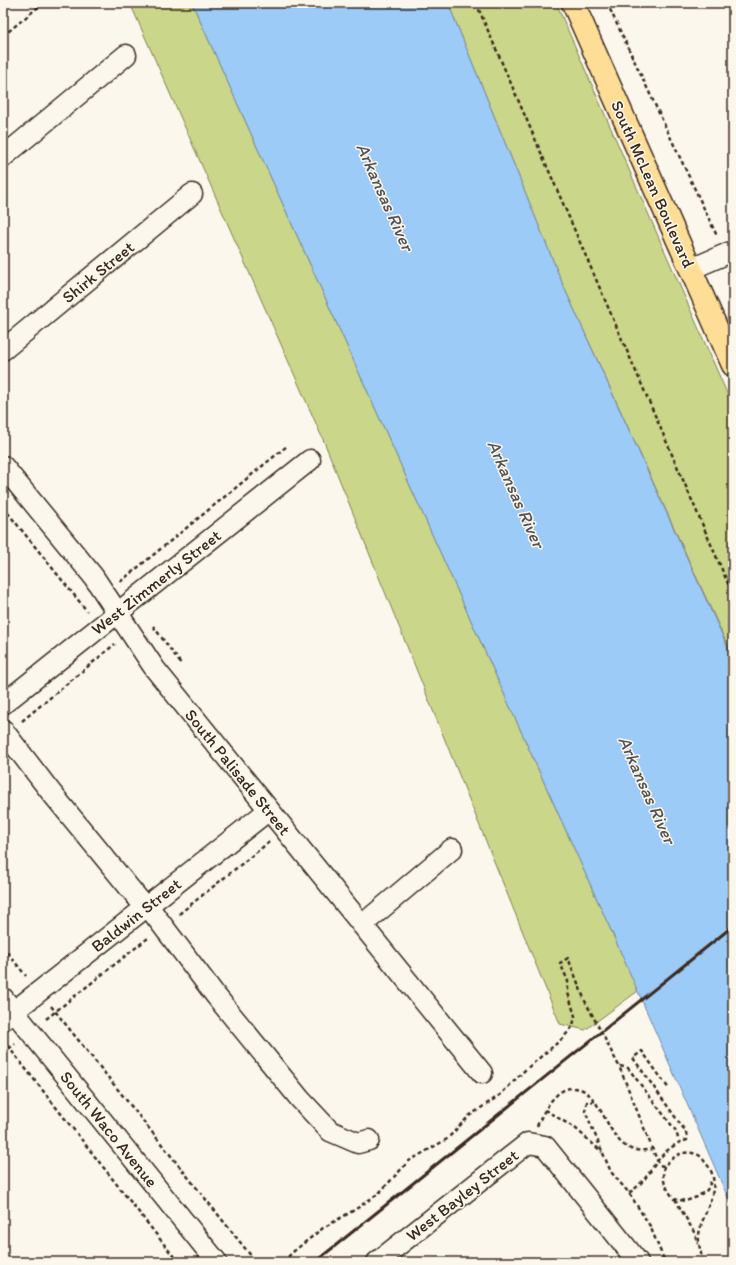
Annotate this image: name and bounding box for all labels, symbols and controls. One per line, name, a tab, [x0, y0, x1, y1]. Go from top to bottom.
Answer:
street label: South McLean Boulevard	[607, 97, 699, 271]
water label: Arkansas River	[351, 140, 419, 256]
street label: Shirk Street	[58, 237, 138, 307]
water label: Arkansas River	[482, 437, 550, 553]
street label: West Zimmerly Street	[87, 525, 225, 639]
street label: South Palisade Street	[181, 705, 295, 840]
water label: Arkansas River	[613, 733, 681, 849]
street label: Baldwin Street	[87, 874, 185, 956]
street label: South Waco Avenue	[56, 1067, 162, 1191]
street label: West Bayley Street	[402, 1145, 523, 1245]

